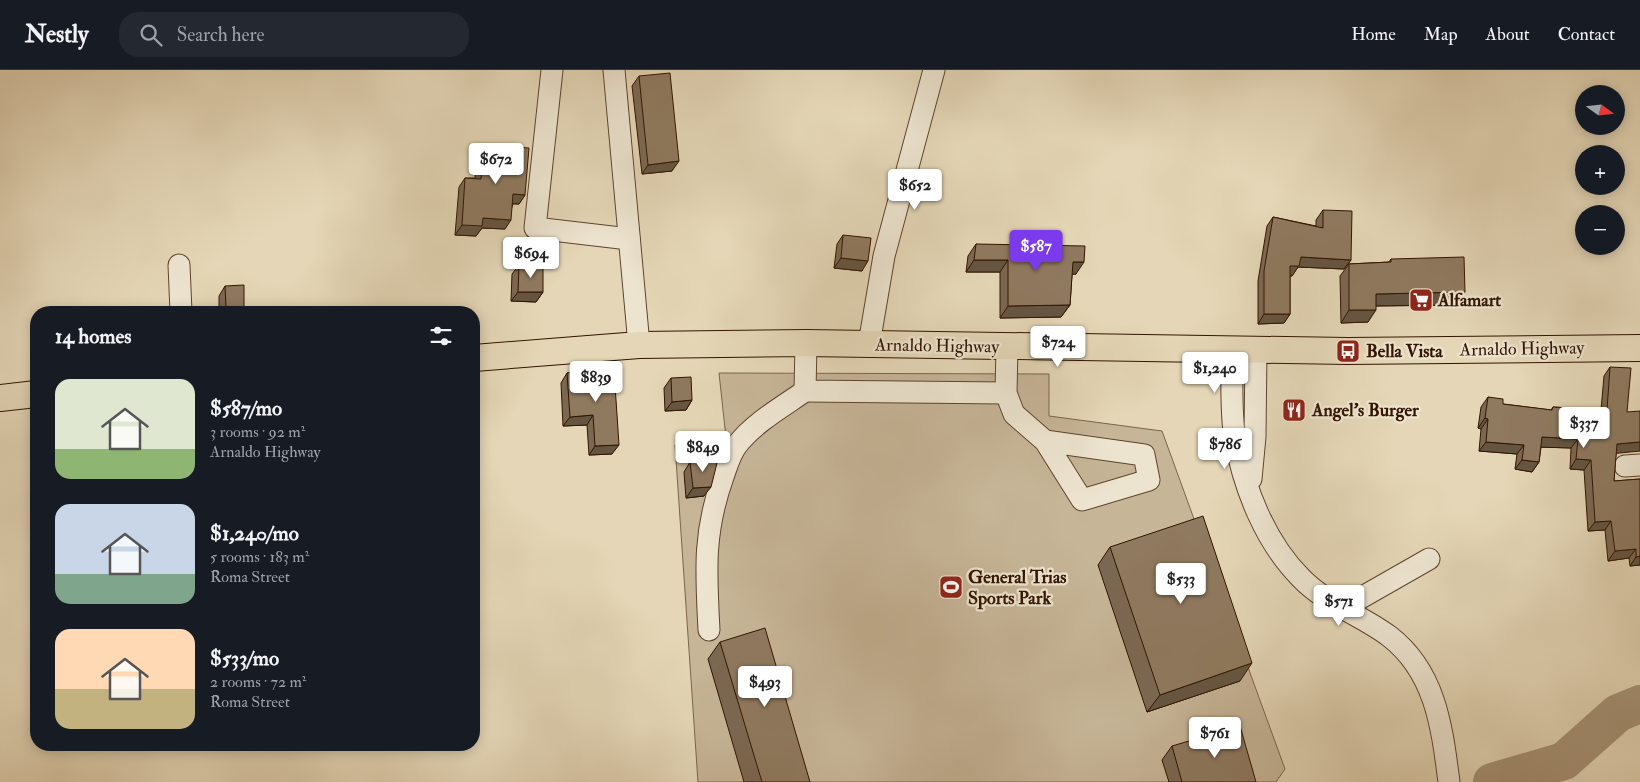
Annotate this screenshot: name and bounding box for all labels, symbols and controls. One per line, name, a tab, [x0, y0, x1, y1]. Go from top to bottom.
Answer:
search box	[119, 12, 469, 57]
text: Nestly	[25, 19, 89, 50]
icon: search	[137, 21, 165, 49]
text: Search here	[177, 23, 264, 47]
text: Home	[1351, 23, 1396, 46]
text: Map	[1424, 23, 1458, 46]
text: About	[1486, 23, 1530, 46]
text: Contact	[1558, 23, 1615, 46]
north arrow	[1575, 85, 1625, 135]
map controls	[1575, 85, 1625, 255]
pin: $672	[466, 142, 526, 185]
button: +	[1575, 145, 1625, 195]
text: $672	[480, 149, 512, 169]
pin: $652	[885, 168, 945, 211]
text: $652	[899, 175, 931, 195]
button: −	[1575, 205, 1625, 255]
pin: $587	[1006, 230, 1066, 272]
pin: $694	[501, 236, 561, 279]
text: $587	[1021, 236, 1051, 256]
text: $694	[514, 243, 548, 263]
supermarket icon: Alfamart	[1408, 287, 1434, 313]
place label: Alfamart	[1437, 289, 1501, 312]
icon: filters	[427, 322, 455, 350]
text: 14 homes	[55, 323, 132, 350]
pin: $724	[1028, 326, 1088, 368]
text: $724	[1041, 332, 1075, 352]
street label: Arnaldo Highway	[874, 333, 1001, 359]
street label: Arnaldo Highway	[1459, 336, 1586, 362]
bus stop icon: Bella Vista	[1335, 338, 1361, 364]
place label: Bella Vista	[1366, 340, 1443, 363]
pin: $1,240	[1174, 352, 1256, 394]
text: $1,240	[1193, 358, 1237, 378]
pin: $839	[566, 360, 626, 403]
text: $839	[581, 367, 611, 387]
text: $587/mo	[210, 395, 282, 422]
restaurant icon: Angel's Burger	[1281, 397, 1307, 423]
icon: home	[95, 399, 155, 459]
place label: Angel's Burger	[1311, 399, 1419, 422]
pin: $337	[1554, 406, 1614, 449]
text: $337	[1570, 413, 1598, 433]
text: 3 rooms · 92 m²	[210, 422, 305, 442]
pin: $786	[1195, 428, 1255, 470]
pin: $849	[673, 430, 733, 473]
text: $786	[1209, 434, 1241, 454]
text: $849	[686, 437, 720, 457]
text: Arnaldo Highway	[210, 442, 321, 462]
text: $1,240/mo	[210, 520, 299, 547]
icon: home	[95, 524, 155, 584]
text: 5 rooms · 183 m²	[210, 547, 309, 567]
pin: $533	[1151, 562, 1211, 605]
place label: General Trias Sports Park	[968, 566, 1066, 610]
text: Roma Street	[210, 567, 290, 587]
text: $533	[1167, 569, 1195, 589]
sports icon: General Trias Sports Park	[938, 574, 964, 600]
pin: $571	[1309, 584, 1369, 627]
text: $571	[1324, 591, 1354, 611]
text: $533/mo	[210, 645, 279, 672]
icon: home	[95, 649, 155, 709]
pin: $493	[735, 666, 795, 708]
text: 2 rooms · 72 m²	[210, 672, 306, 692]
text: $493	[749, 672, 781, 692]
text: Roma Street	[210, 692, 290, 712]
pin: $761	[1185, 716, 1245, 759]
text: $761	[1200, 723, 1230, 743]

